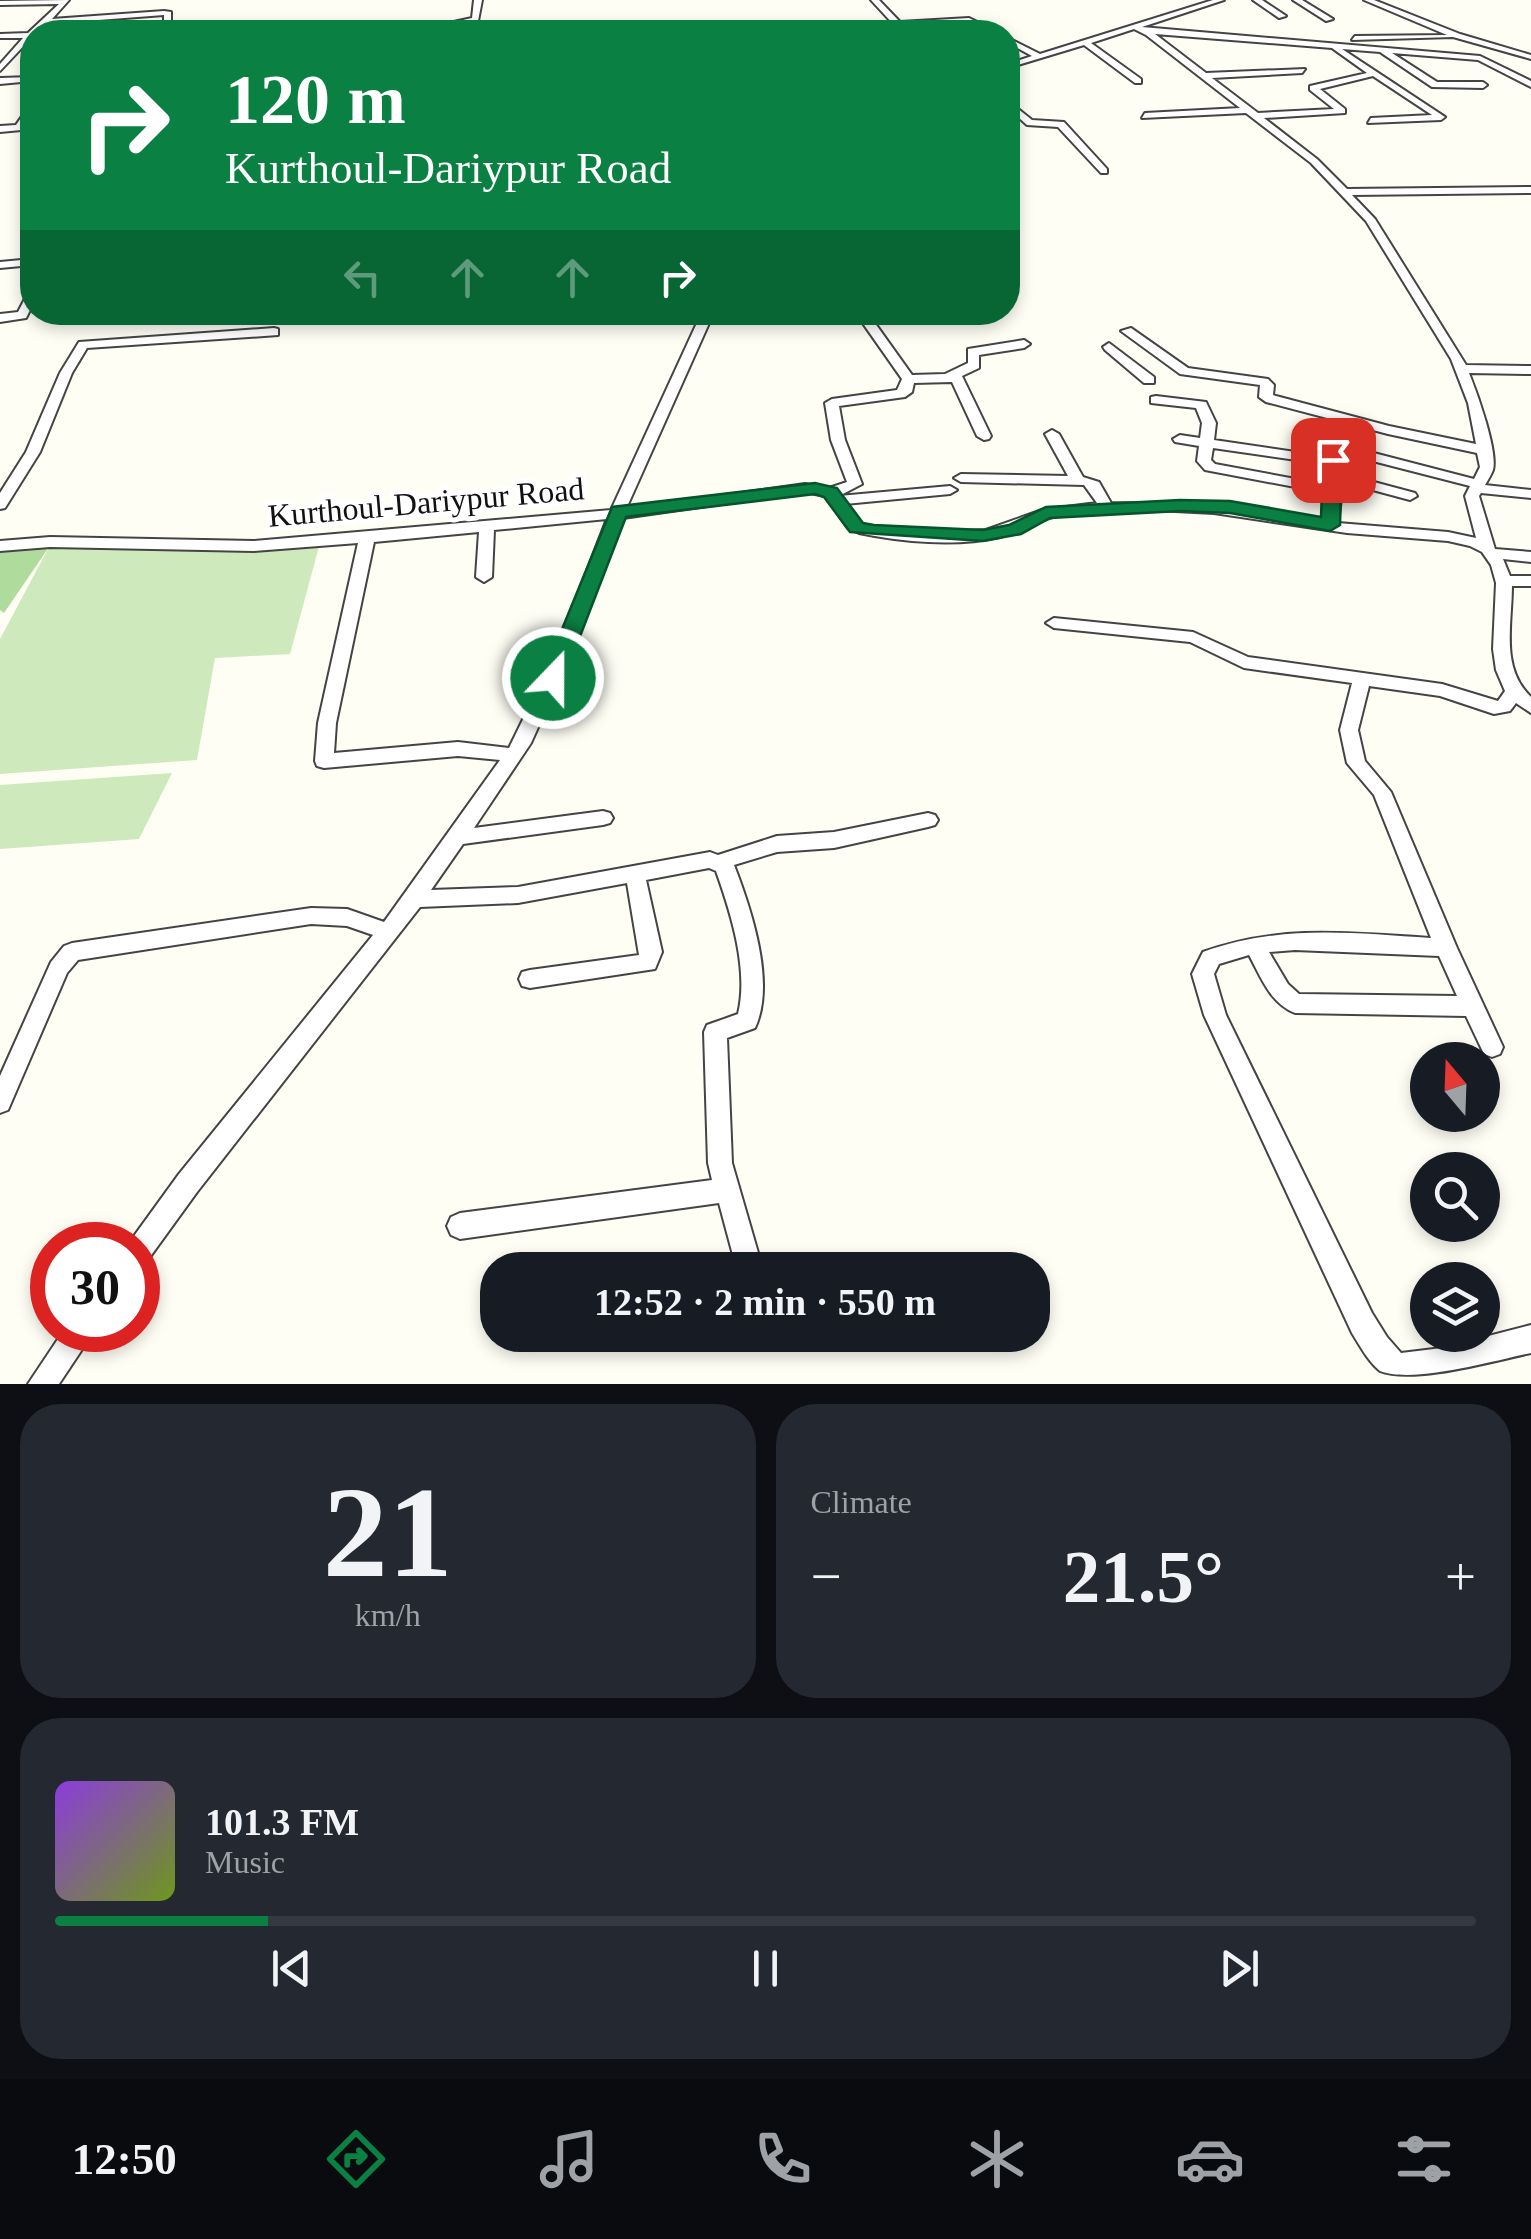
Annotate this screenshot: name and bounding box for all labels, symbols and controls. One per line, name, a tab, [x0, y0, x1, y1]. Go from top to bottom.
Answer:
icon: right	[60, 60, 190, 190]
text: 120 m	[225, 61, 406, 138]
text: Kurthoul-Dariypur Road	[225, 143, 671, 193]
icon: left	[335, 250, 390, 305]
icon: ahead	[440, 250, 495, 305]
icon: ahead	[545, 250, 600, 305]
icon: right	[650, 250, 705, 305]
pin	[1291, 418, 1376, 503]
icon: arrive	[1306, 433, 1361, 488]
street label: Kurthoul-Dariypur Road	[266, 470, 586, 534]
position arrow	[501, 626, 605, 730]
north arrow	[1410, 1042, 1500, 1132]
map controls	[1410, 1042, 1500, 1352]
button: search	[1410, 1152, 1500, 1242]
speed limit sign: 30	[30, 1222, 160, 1352]
button: layers	[1410, 1262, 1500, 1352]
text: 12:52 · 2 min · 550 m	[594, 1281, 936, 1323]
text: 21	[323, 1460, 453, 1604]
text: Climate	[811, 1484, 912, 1520]
text: 21.5°	[1063, 1535, 1224, 1618]
text: −	[811, 1546, 842, 1607]
text: +	[1445, 1546, 1476, 1607]
text: km/h	[355, 1597, 421, 1633]
text: 101.3 FM	[205, 1801, 359, 1843]
text: Music	[205, 1844, 285, 1880]
icon: previous	[264, 1941, 319, 1996]
icon: pause	[738, 1941, 793, 1996]
icon: next	[1212, 1941, 1267, 1996]
icon: directions	[321, 2124, 391, 2194]
icon: music	[534, 2124, 604, 2194]
icon: phone	[748, 2124, 818, 2194]
icon: climate	[962, 2124, 1032, 2194]
icon: car	[1175, 2124, 1245, 2194]
icon: filters	[1389, 2124, 1459, 2194]
text: 12:50	[72, 2134, 177, 2184]

